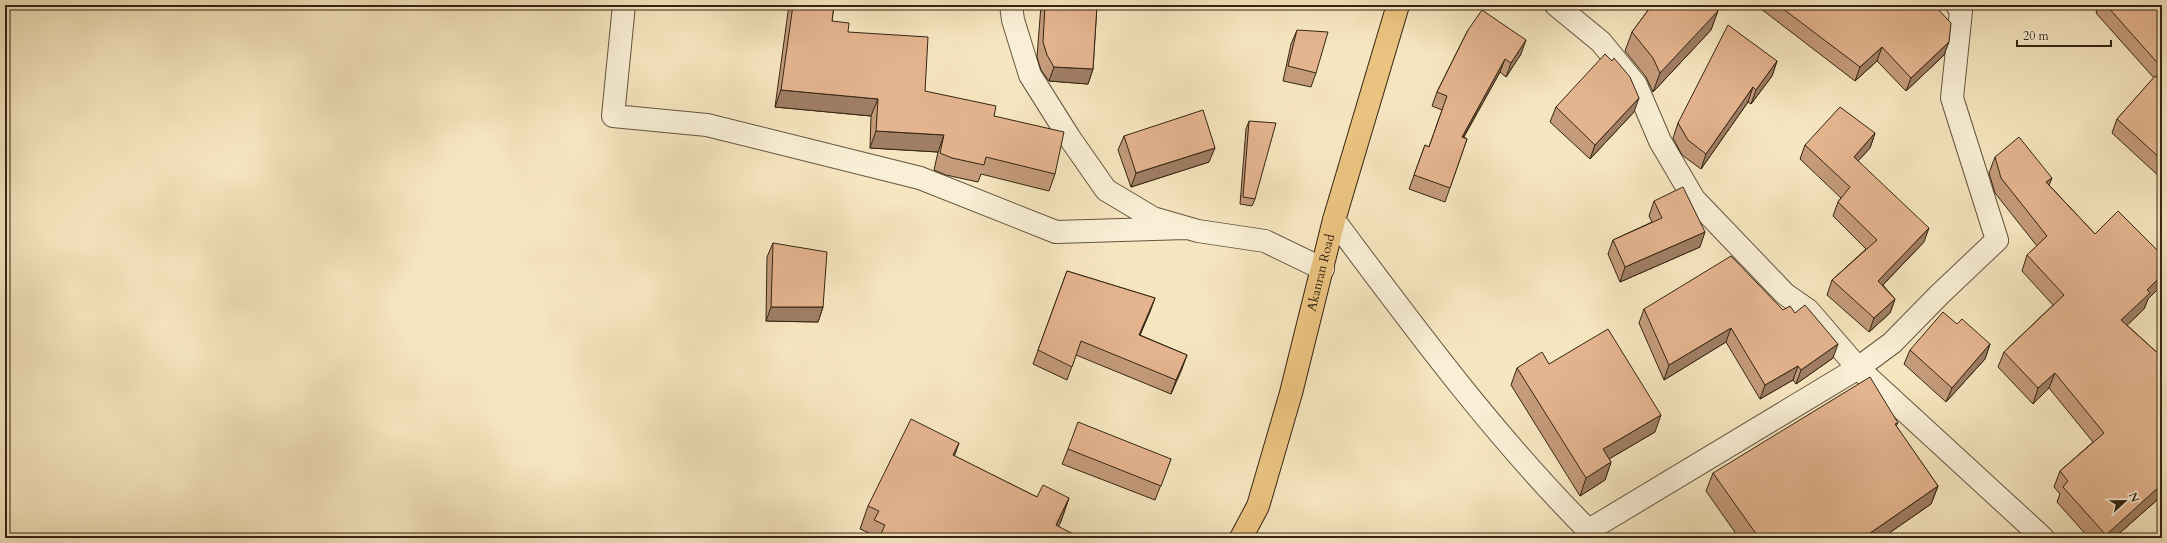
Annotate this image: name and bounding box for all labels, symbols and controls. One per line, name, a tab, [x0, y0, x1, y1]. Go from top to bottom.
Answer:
scale bar	[2017, 22, 2111, 48]
text: 20 m	[2023, 28, 2050, 44]
street label: Akanran Road	[1303, 232, 1339, 313]
north arrow	[2105, 481, 2145, 521]
text: N	[2125, 490, 2143, 505]

